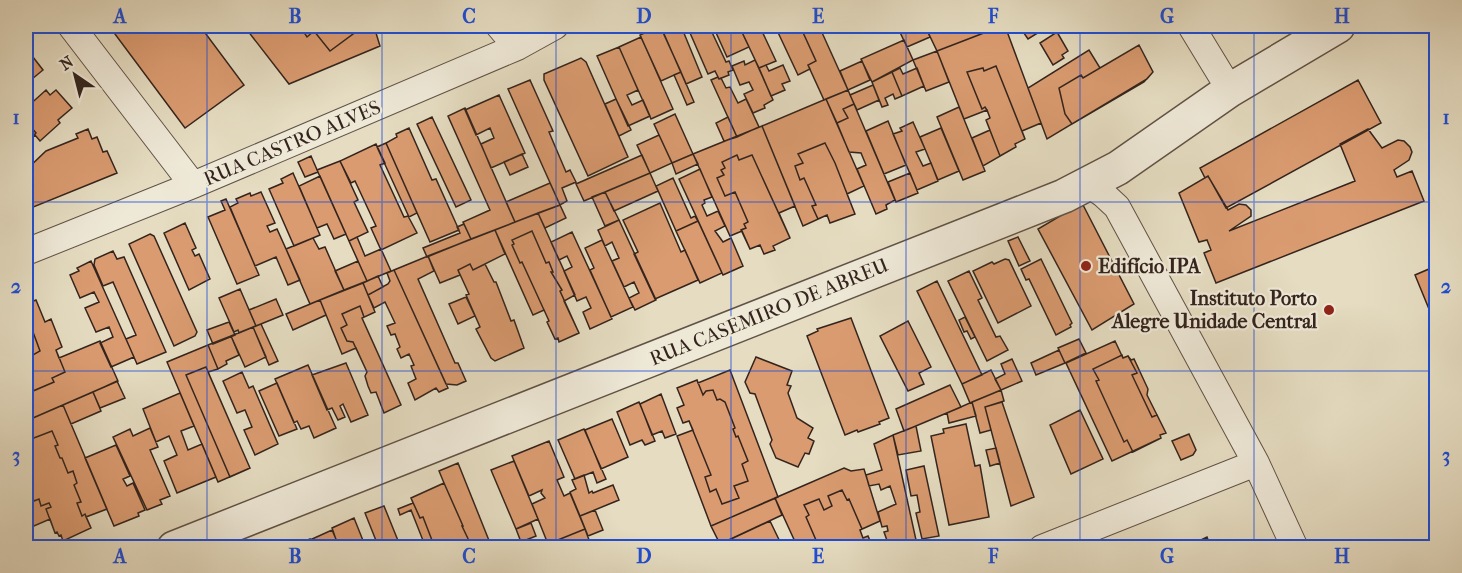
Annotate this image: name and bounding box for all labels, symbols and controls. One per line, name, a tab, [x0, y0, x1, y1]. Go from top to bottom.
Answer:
text: A	[112, 5, 128, 28]
text: B	[288, 5, 302, 28]
text: C	[462, 5, 476, 28]
text: D	[636, 5, 652, 28]
text: E	[812, 5, 824, 28]
text: F	[987, 5, 999, 28]
text: G	[1160, 5, 1174, 28]
text: H	[1334, 5, 1350, 28]
north arrow	[45, 45, 105, 105]
text: N	[56, 51, 78, 74]
street label: RUA CASTRO ALVES	[200, 95, 384, 191]
text: 1	[12, 106, 20, 129]
text: 1	[1442, 106, 1450, 129]
street label: RUA CASEMIRO DE ABREU	[646, 253, 892, 370]
place label: Edifício IPA	[1098, 255, 1202, 278]
marker: Edifício IPA	[1079, 259, 1093, 273]
text: 2	[11, 275, 21, 298]
text: 2	[1441, 275, 1451, 298]
place label: Instituto Porto Alegre Unidade Central	[1110, 287, 1317, 333]
marker: Instituto Porto Alegre Unidade Central	[1322, 303, 1336, 317]
text: 3	[12, 444, 20, 467]
text: 3	[1442, 444, 1450, 467]
text: A	[112, 545, 128, 568]
text: B	[288, 545, 302, 568]
text: C	[462, 545, 476, 568]
text: D	[636, 545, 652, 568]
text: E	[812, 545, 824, 568]
text: F	[987, 545, 999, 568]
text: G	[1160, 545, 1174, 568]
text: H	[1334, 545, 1350, 568]

